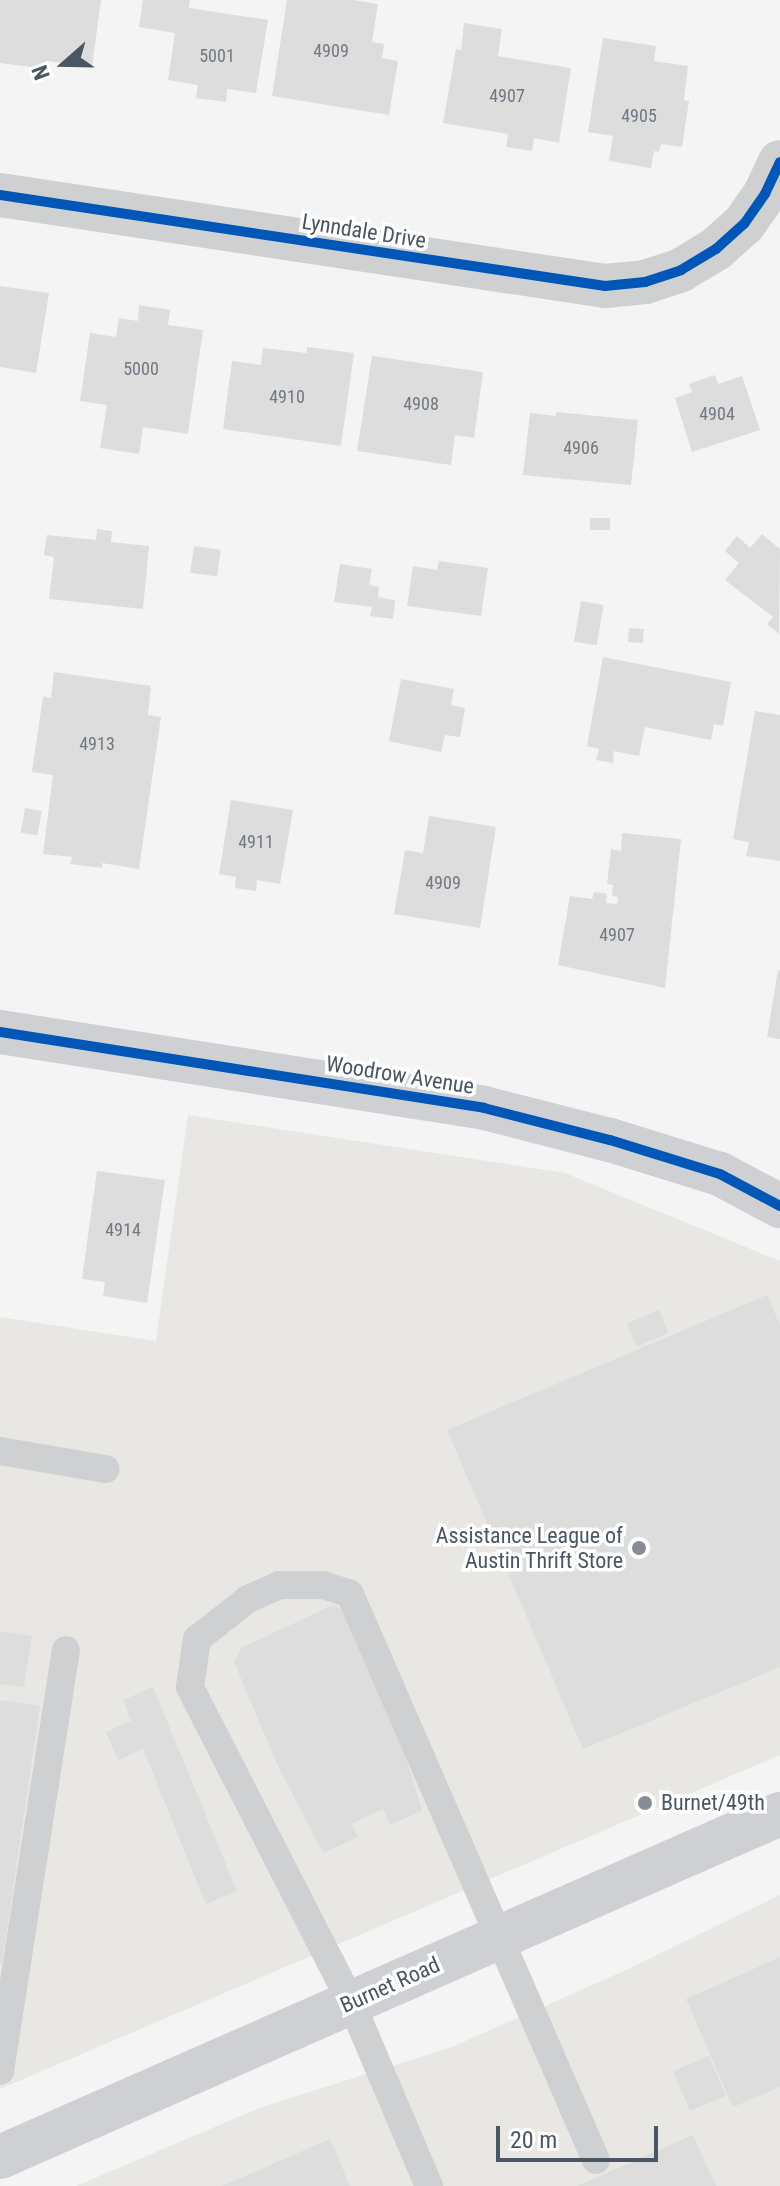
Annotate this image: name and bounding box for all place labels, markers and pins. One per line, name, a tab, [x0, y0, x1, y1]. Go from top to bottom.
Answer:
place label: Assistance League of Austin Thrift Store	[436, 1522, 623, 1574]
marker: Assistance League of Austin Thrift Store	[630, 1539, 648, 1557]
place label: Burnet/49th	[661, 1790, 765, 1816]
marker: Burnet/49th	[636, 1794, 654, 1812]

